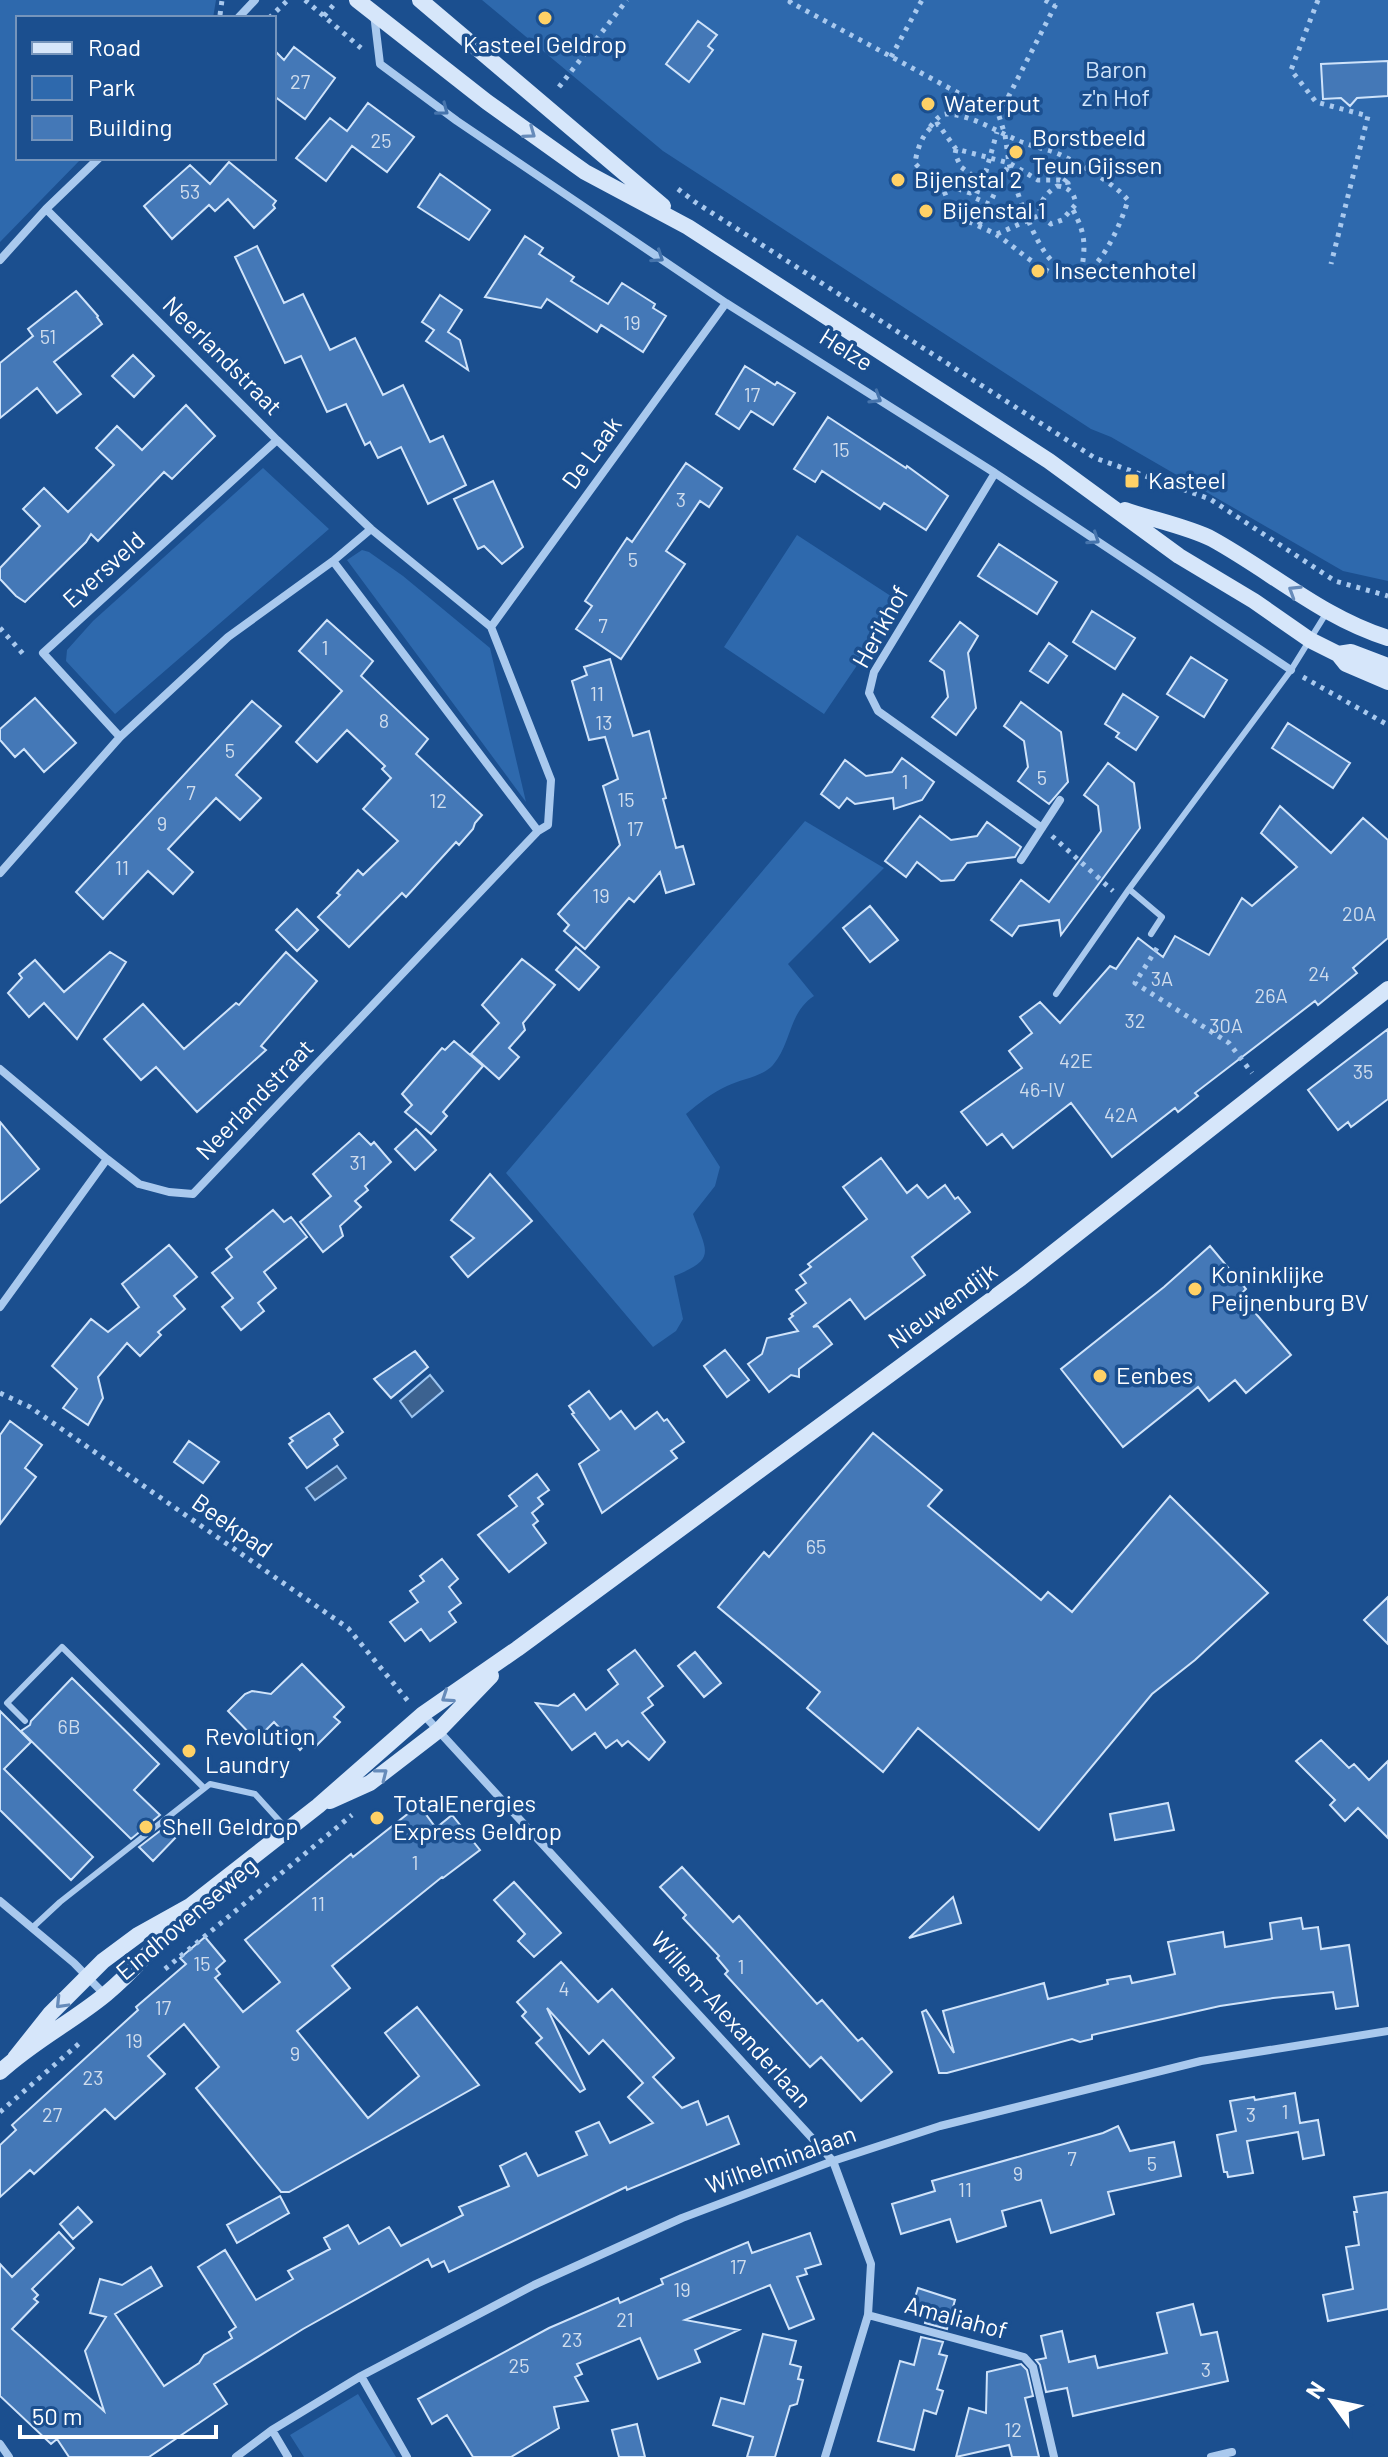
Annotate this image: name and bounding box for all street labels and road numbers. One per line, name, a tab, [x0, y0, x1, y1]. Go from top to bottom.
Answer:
street label: Neerlandstraat	[158, 289, 289, 420]
street label: Helze	[815, 321, 879, 376]
street label: De Laak	[555, 410, 627, 494]
street label: Eversveld	[56, 525, 150, 613]
street label: Herikhof	[845, 580, 914, 672]
street label: Neerlandstraat	[189, 1033, 319, 1165]
street label: Nieuwendijk	[882, 1256, 1002, 1354]
street label: Beekpad	[187, 1487, 279, 1563]
street label: Eindhovenseweg	[110, 1850, 262, 1985]
street label: Willem-Alexanderlaan	[645, 1925, 819, 2113]
street label: Wilhelminalaan	[701, 2118, 860, 2199]
street label: Amaliahof	[902, 2289, 1011, 2344]

